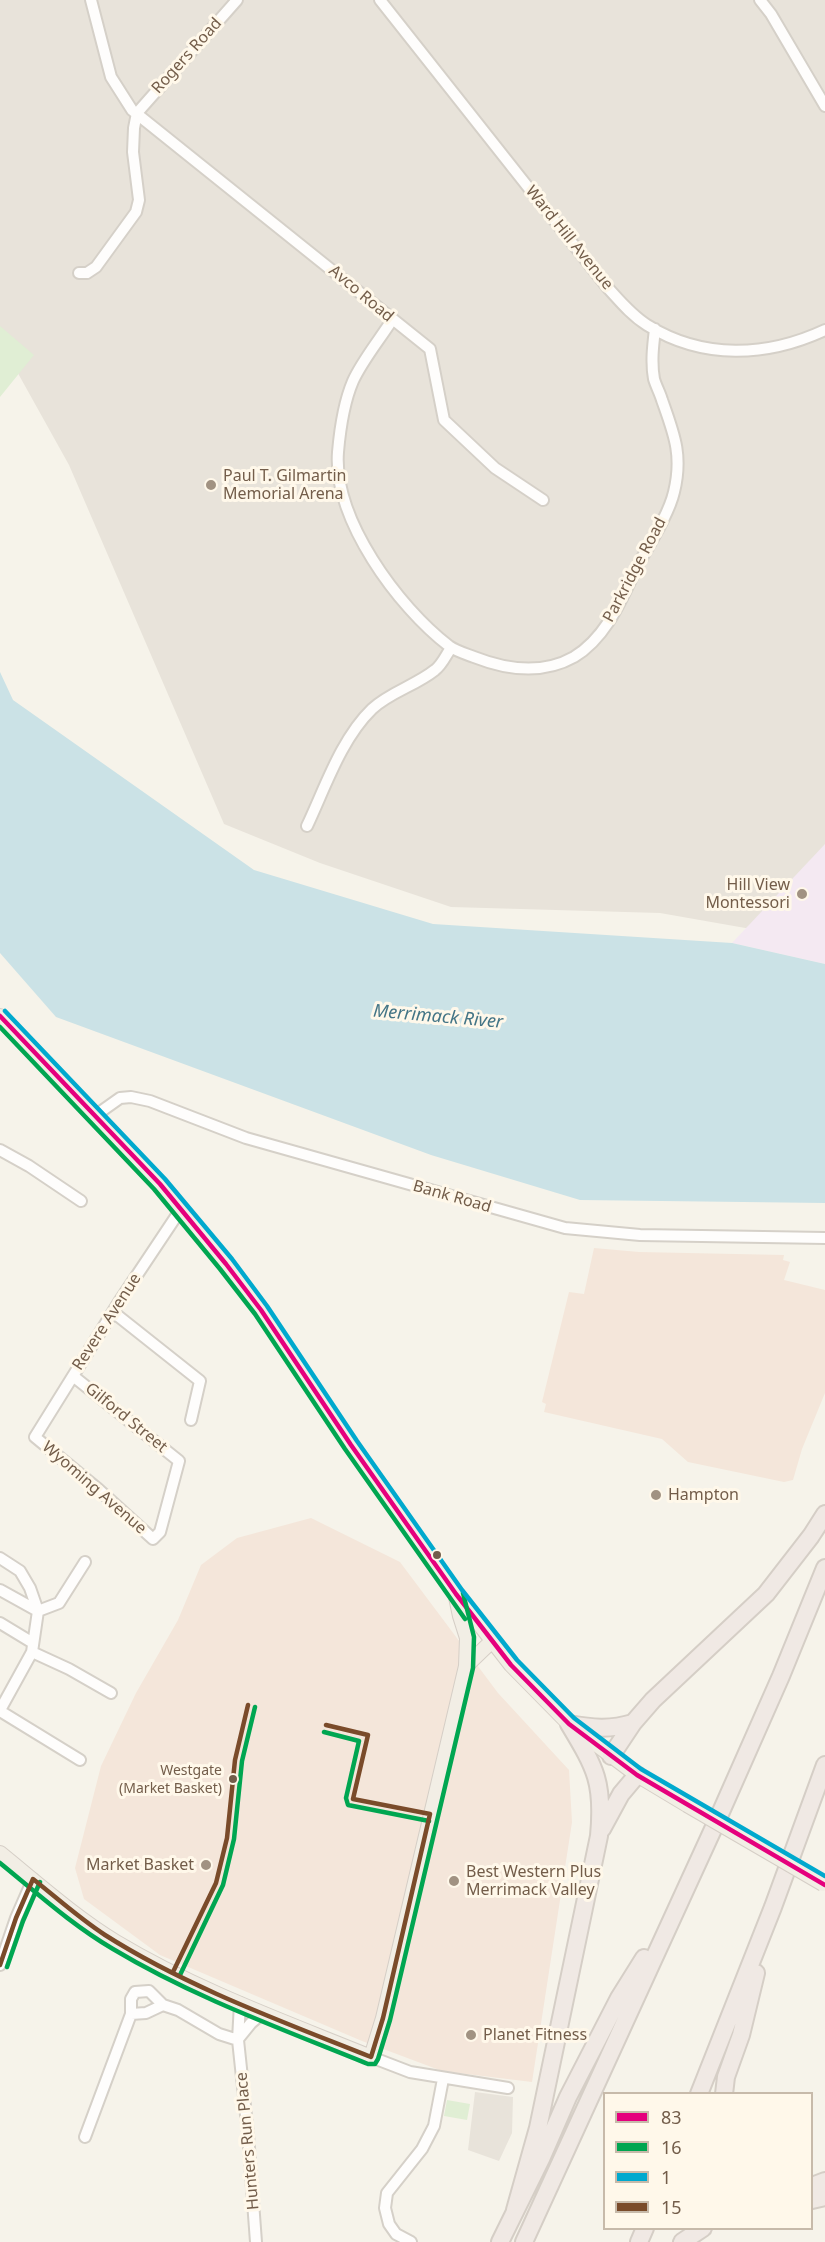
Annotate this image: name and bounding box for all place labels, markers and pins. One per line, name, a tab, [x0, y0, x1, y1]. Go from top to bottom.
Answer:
place label: Paul T. Gilmartin Memorial Arena	[223, 466, 346, 504]
marker: Paul T. Gilmartin Memorial Arena	[204, 478, 218, 492]
place label: Hill View Montessori	[705, 875, 790, 913]
marker: Hill View Montessori	[795, 887, 809, 901]
place label: Hampton	[668, 1485, 739, 1505]
marker: Hampton	[649, 1488, 663, 1502]
unlabelled marker	[431, 1549, 443, 1561]
place label: Westgate (Market Basket)	[119, 1763, 222, 1796]
marker: Westgate (Market Basket)	[227, 1773, 239, 1785]
place label: Market Basket	[86, 1855, 194, 1875]
marker: Market Basket	[199, 1858, 213, 1872]
place label: Best Western Plus Merrimack Valley	[466, 1862, 601, 1900]
marker: Best Western Plus Merrimack Valley	[447, 1874, 461, 1888]
place label: Planet Fitness	[483, 2025, 587, 2045]
marker: Planet Fitness	[464, 2028, 478, 2042]

